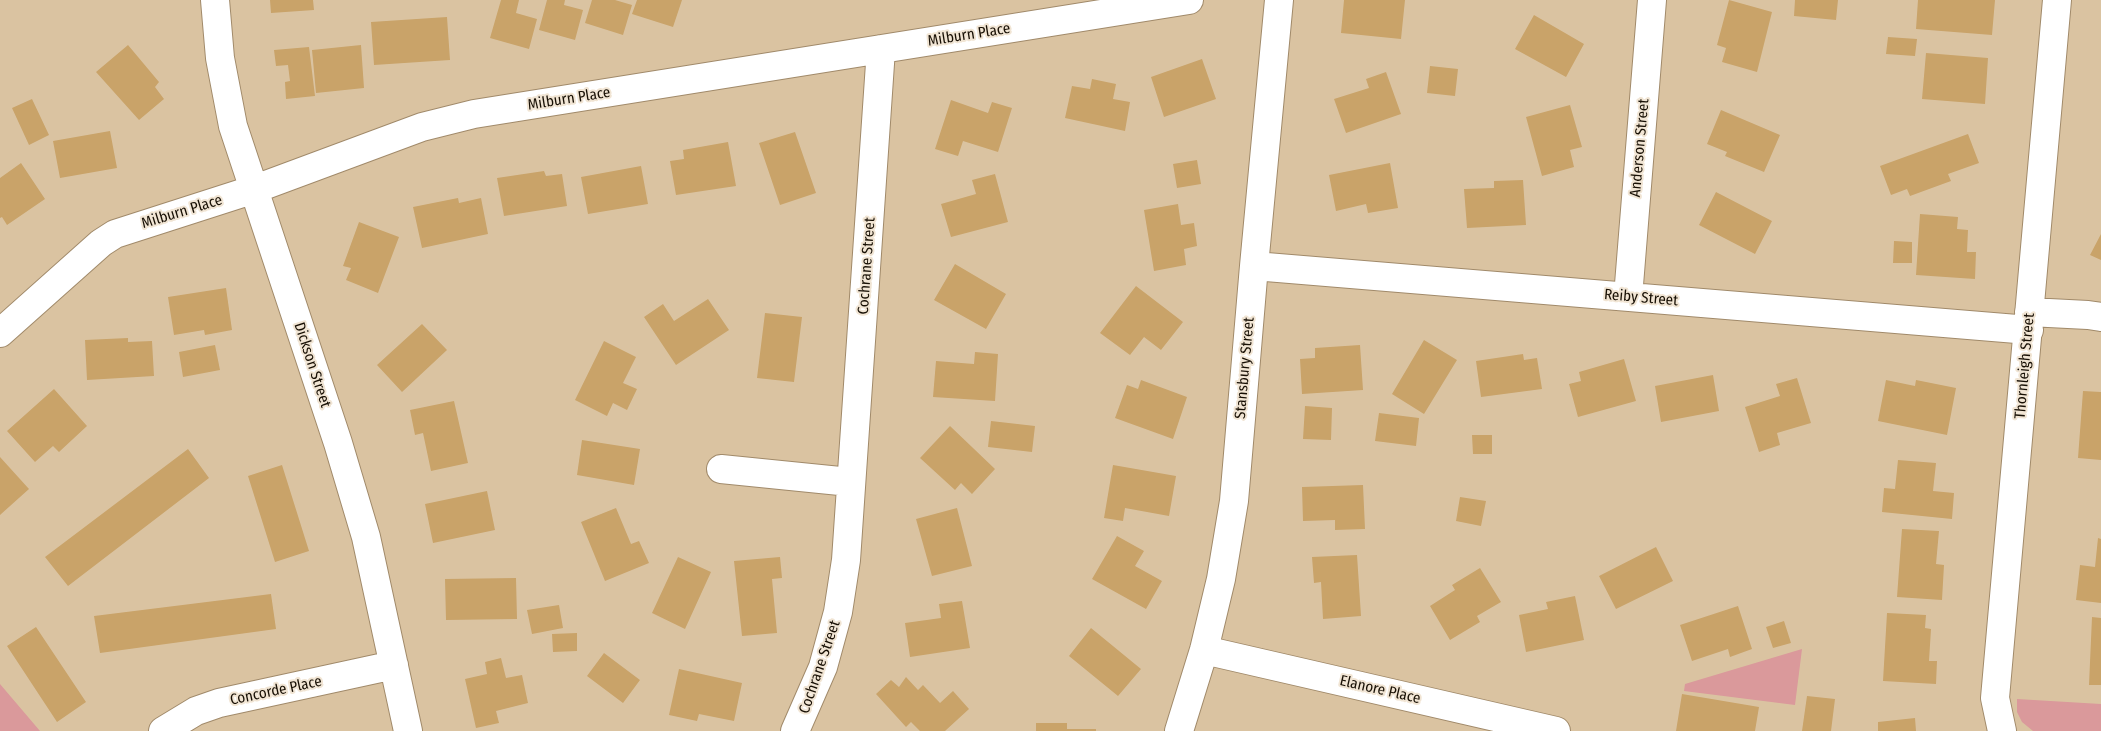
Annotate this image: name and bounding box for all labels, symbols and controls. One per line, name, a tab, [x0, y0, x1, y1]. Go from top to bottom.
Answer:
street label: Milburn Place	[926, 20, 1012, 50]
street label: Milburn Place	[526, 84, 612, 114]
street label: Anderson Street	[1627, 98, 1653, 198]
street label: Milburn Place	[140, 191, 224, 233]
street label: Cochrane Street	[855, 217, 879, 315]
street label: Reiby Street	[1603, 286, 1679, 310]
street label: Thornleigh Street	[2011, 312, 2039, 420]
street label: Stansbury Street	[1232, 316, 1258, 420]
street label: Dickson Street	[290, 320, 334, 410]
street label: Cochrane Street	[796, 618, 844, 716]
street label: Concorde Place	[228, 672, 324, 710]
street label: Elanore Place	[1338, 672, 1422, 708]

